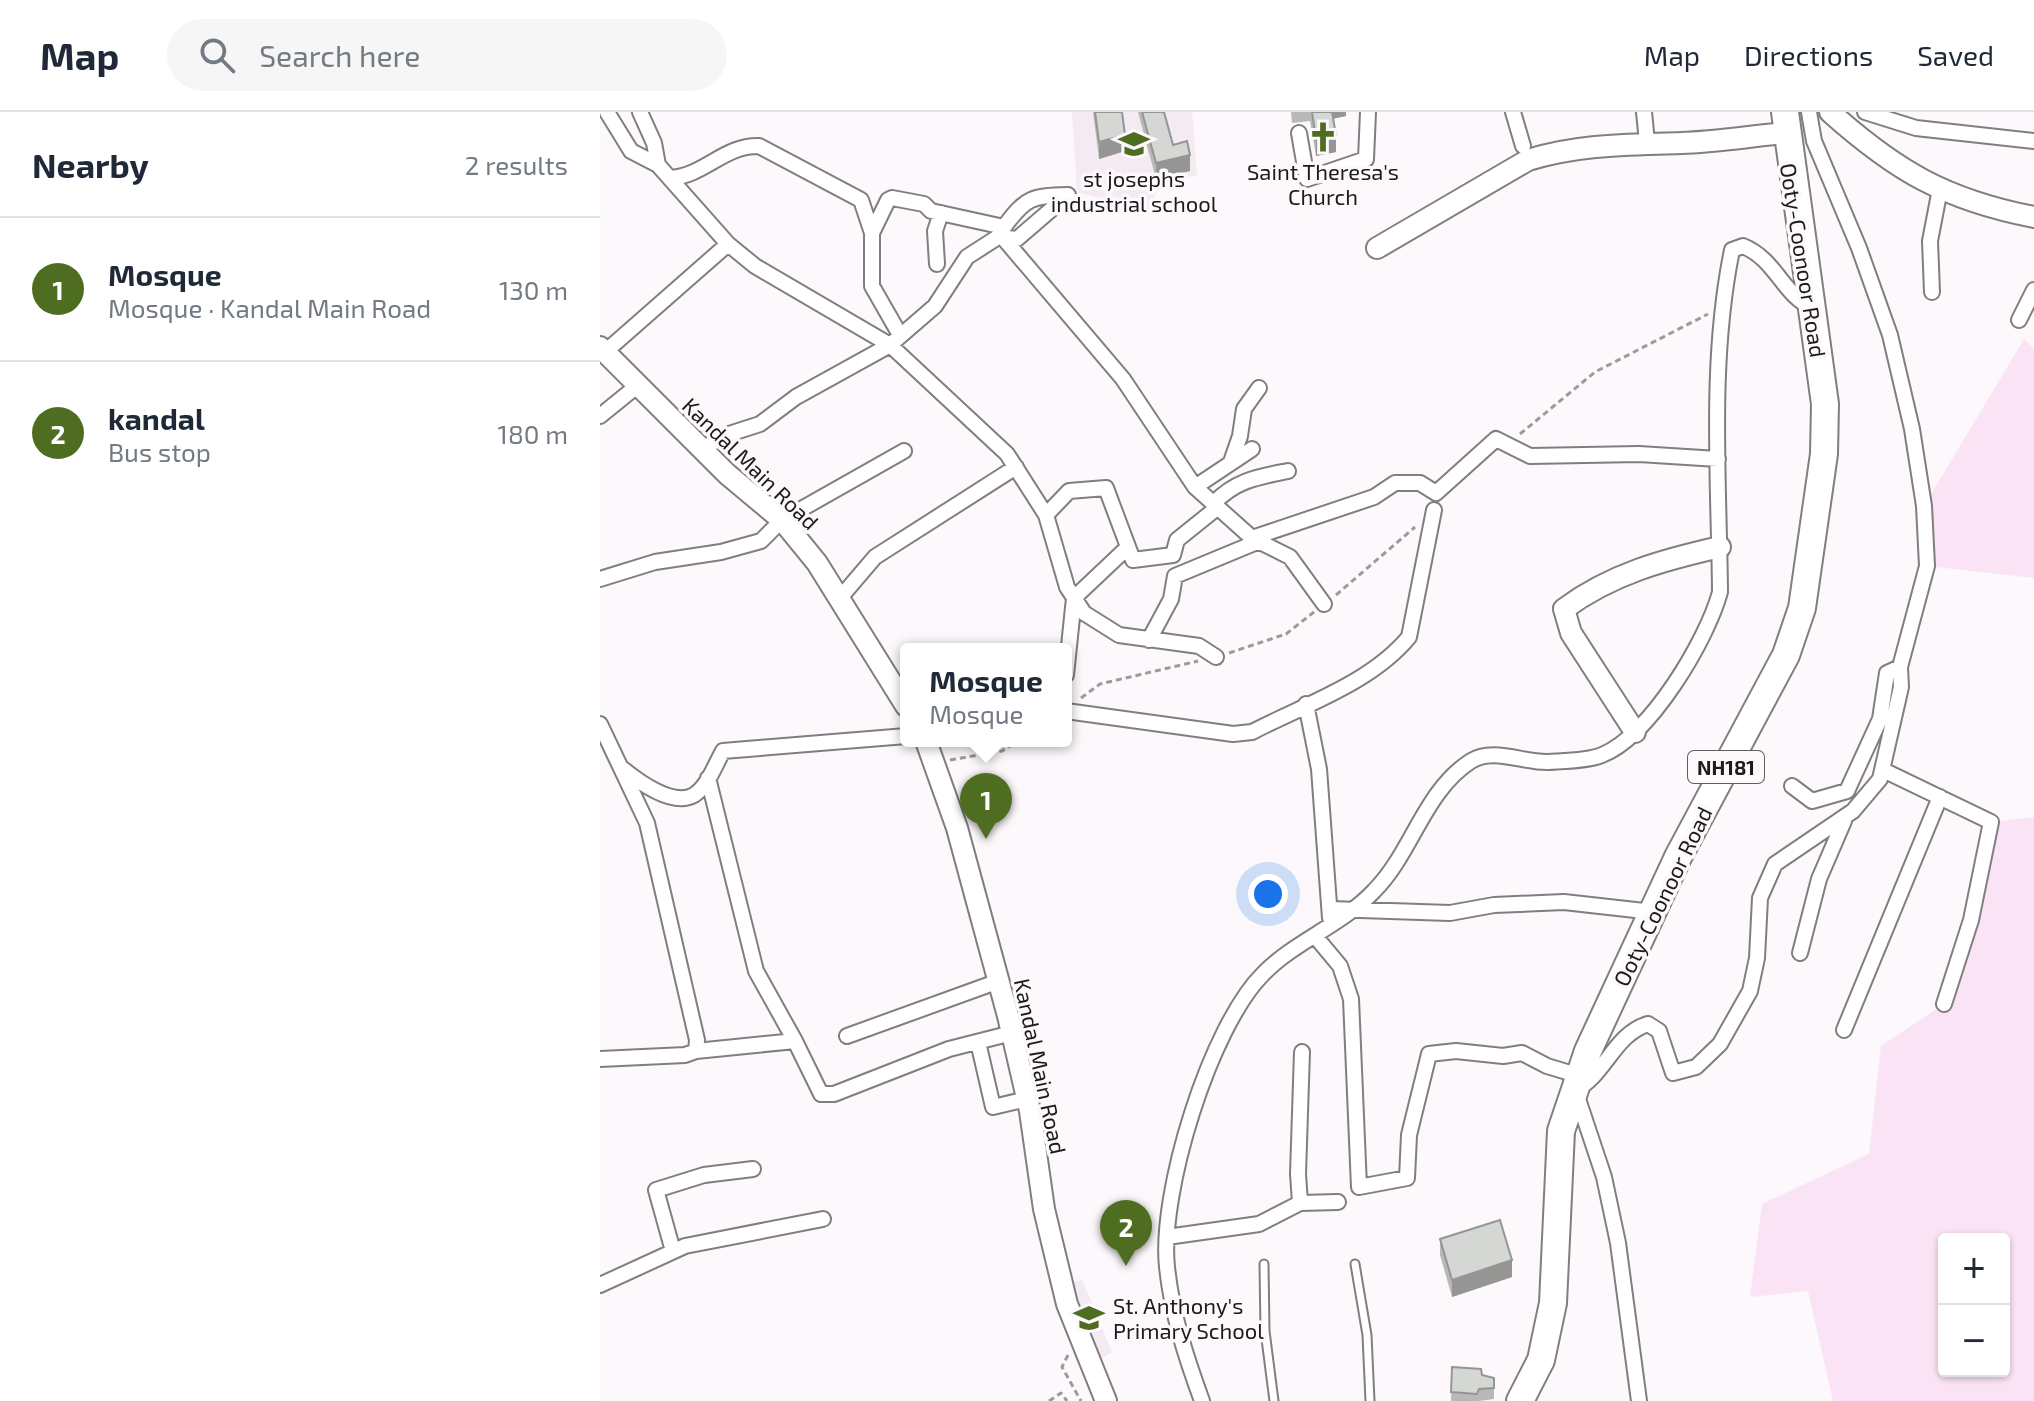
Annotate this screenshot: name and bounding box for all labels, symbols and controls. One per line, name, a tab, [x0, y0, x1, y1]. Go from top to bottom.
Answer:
search box	[167, 19, 727, 91]
text: Map	[40, 32, 119, 78]
icon: search	[195, 33, 239, 77]
text: Search here	[259, 37, 420, 73]
text: Map	[1644, 38, 1700, 72]
text: Directions	[1744, 38, 1873, 72]
text: Saved	[1917, 38, 1994, 72]
church icon: Saint Theresa's Church	[1306, 120, 1340, 154]
school or university icon: st josephs industrial school	[1117, 127, 1151, 161]
text: Nearby	[32, 144, 149, 185]
text: 2 results	[465, 149, 568, 180]
place label: Saint Theresa's Church	[1247, 158, 1399, 209]
street label: Ooty-Coonoor Road	[1776, 161, 1832, 359]
place label: st josephs industrial school	[1051, 165, 1218, 216]
text: Mosque	[108, 256, 222, 292]
text: 1	[52, 274, 64, 305]
text: 130 m	[499, 274, 568, 305]
text: Mosque · Kandal Main Road	[108, 292, 431, 323]
street label: Kandal Main Road	[678, 392, 824, 534]
text: kandal	[108, 400, 205, 436]
text: 2	[50, 418, 66, 449]
text: 180 m	[498, 418, 568, 449]
text: Bus stop	[108, 436, 211, 467]
popup	[900, 643, 1072, 747]
text: Mosque	[929, 662, 1043, 698]
text: Mosque	[929, 698, 1024, 729]
road number: NH181	[1688, 751, 1764, 783]
pin: 1	[960, 773, 1012, 839]
street label: Ooty-Coonoor Road	[1607, 802, 1717, 990]
your location	[1248, 874, 1288, 914]
street label: Kandal Main Road	[1010, 976, 1072, 1156]
pin: 2	[1100, 1200, 1152, 1266]
map controls	[1938, 1233, 2010, 1377]
button: +	[1938, 1233, 2010, 1305]
place label: St. Anthony's Primary School	[1113, 1292, 1264, 1343]
school or university icon: St. Anthony's Primary School	[1072, 1301, 1106, 1335]
button: −	[1938, 1305, 2010, 1377]

